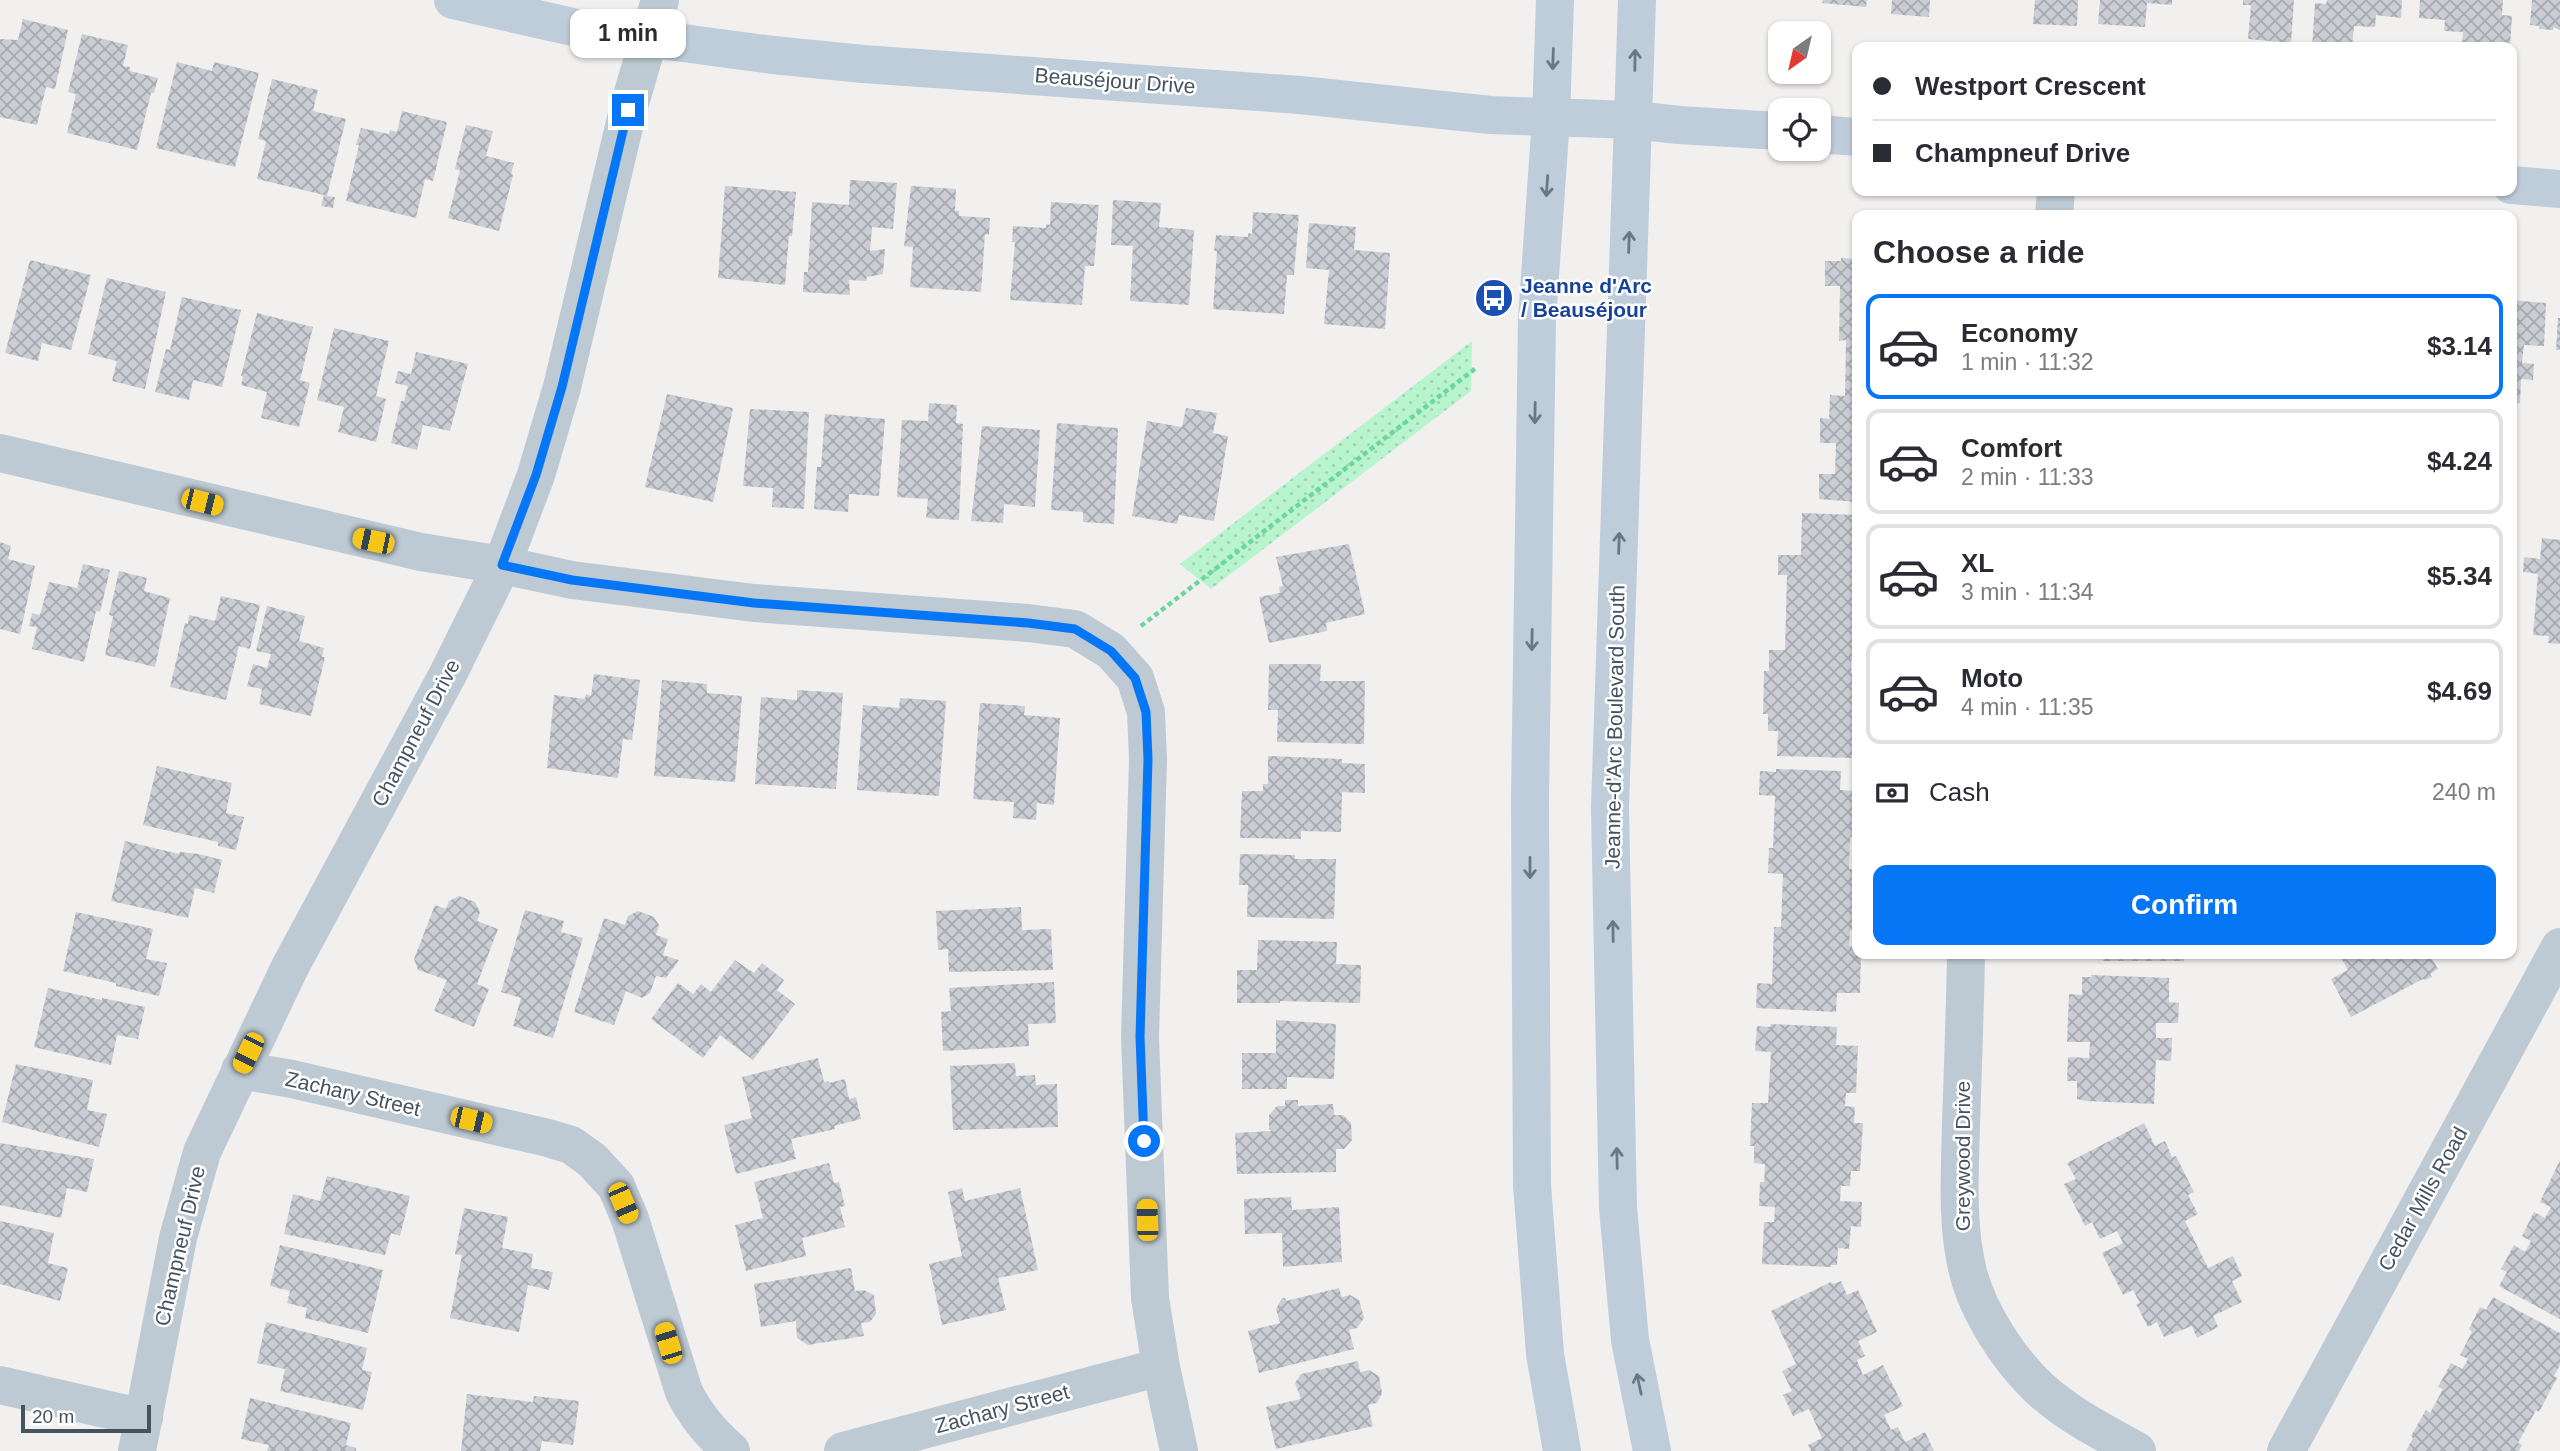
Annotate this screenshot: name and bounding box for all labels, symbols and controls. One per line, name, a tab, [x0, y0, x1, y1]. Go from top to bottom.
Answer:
callout: 1 min	[570, 8, 686, 57]
text: 1 min	[598, 20, 658, 46]
north arrow	[1768, 21, 1830, 84]
map controls	[1768, 21, 1831, 161]
one-way arrow	[1547, 47, 1560, 70]
one-way arrow	[1629, 49, 1642, 72]
street label: Beauséjour Drive	[1034, 63, 1196, 98]
text: Westport Crescent	[1915, 71, 2146, 101]
route end	[612, 94, 644, 126]
button: locate	[1768, 98, 1831, 161]
text: Champneuf Drive	[1915, 138, 2130, 168]
one-way arrow	[1540, 174, 1553, 197]
one-way arrow	[1623, 231, 1636, 254]
text: Choose a ride	[1873, 234, 2085, 270]
place label: Jeanne d'Arc / Beauséjour	[1521, 274, 1652, 321]
bus stop icon: Jeanne d'Arc / Beauséjour	[1473, 277, 1515, 319]
icon: car	[1877, 315, 1940, 378]
text: Economy	[1961, 318, 2078, 348]
text: $3.14	[2427, 331, 2492, 361]
text: 1 min · 11:32	[1961, 349, 2094, 375]
one-way arrow	[1528, 401, 1542, 424]
icon: car	[1877, 430, 1940, 493]
text: Comfort	[1961, 433, 2062, 463]
text: $4.24	[2427, 446, 2492, 476]
text: 2 min · 11:33	[1961, 464, 2094, 490]
car	[180, 487, 225, 517]
car	[351, 526, 396, 556]
one-way arrow	[1613, 531, 1626, 554]
icon: car	[1877, 545, 1940, 608]
text: XL	[1961, 548, 1994, 578]
text: $5.34	[2427, 561, 2492, 591]
text: 3 min · 11:34	[1961, 579, 2094, 605]
street label: Jeanne-d'Arc Boulevard South	[1601, 585, 1628, 869]
one-way arrow	[1525, 628, 1539, 651]
street label: Champneuf Drive	[367, 655, 464, 810]
icon: car	[1877, 660, 1940, 723]
text: Moto	[1961, 663, 2023, 693]
text: $4.69	[2427, 676, 2492, 706]
text: 4 min · 11:35	[1961, 694, 2094, 720]
icon: cash	[1873, 774, 1911, 812]
text: Cash	[1929, 777, 1990, 807]
text: 240 m	[2432, 779, 2496, 805]
one-way arrow	[1523, 856, 1537, 879]
button: Confirm	[1873, 865, 2496, 945]
one-way arrow	[1606, 919, 1619, 942]
car	[230, 1030, 267, 1076]
street label: Zachary Street	[283, 1067, 423, 1120]
street label: Greywood Drive	[1951, 1081, 1974, 1231]
car	[449, 1105, 494, 1135]
street label: Cedar Mills Road	[2373, 1123, 2472, 1275]
route start	[1128, 1125, 1160, 1157]
one-way arrow	[1610, 1147, 1624, 1170]
street label: Champneuf Drive	[150, 1164, 209, 1328]
car	[606, 1180, 641, 1226]
car	[1136, 1199, 1159, 1241]
car	[652, 1320, 685, 1366]
one-way arrow	[1631, 1373, 1645, 1396]
street label: Zachary Street	[932, 1380, 1072, 1437]
scale bar	[21, 1402, 150, 1434]
text: 20 m	[32, 1406, 74, 1427]

